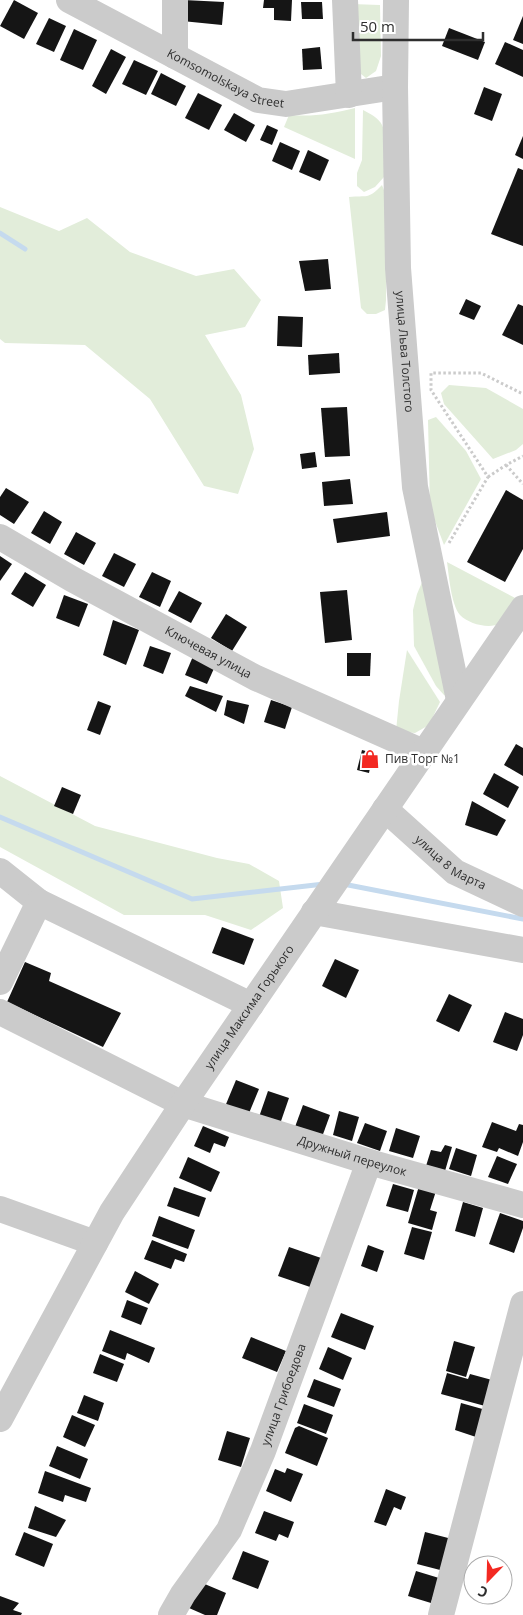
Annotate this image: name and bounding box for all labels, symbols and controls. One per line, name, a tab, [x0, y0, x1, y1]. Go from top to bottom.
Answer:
scale bar	[353, 10, 483, 42]
text: 50 m	[360, 16, 395, 36]
street label: Komsomolskaya Street	[164, 44, 285, 112]
street label: улица Льва Толстого	[392, 290, 418, 413]
street label: Ключевая улица	[162, 622, 255, 682]
shop icon: Пив Торг №1	[359, 748, 381, 770]
place label: Пив Торг №1	[385, 750, 460, 767]
street label: улица 8 Марта	[411, 831, 489, 893]
street label: улица Максима Горького	[200, 941, 298, 1072]
street label: Дружный переулок	[296, 1131, 409, 1180]
street label: улица Грибоедова	[257, 1341, 310, 1448]
north arrow	[463, 1555, 513, 1605]
text: С	[475, 1582, 491, 1603]

